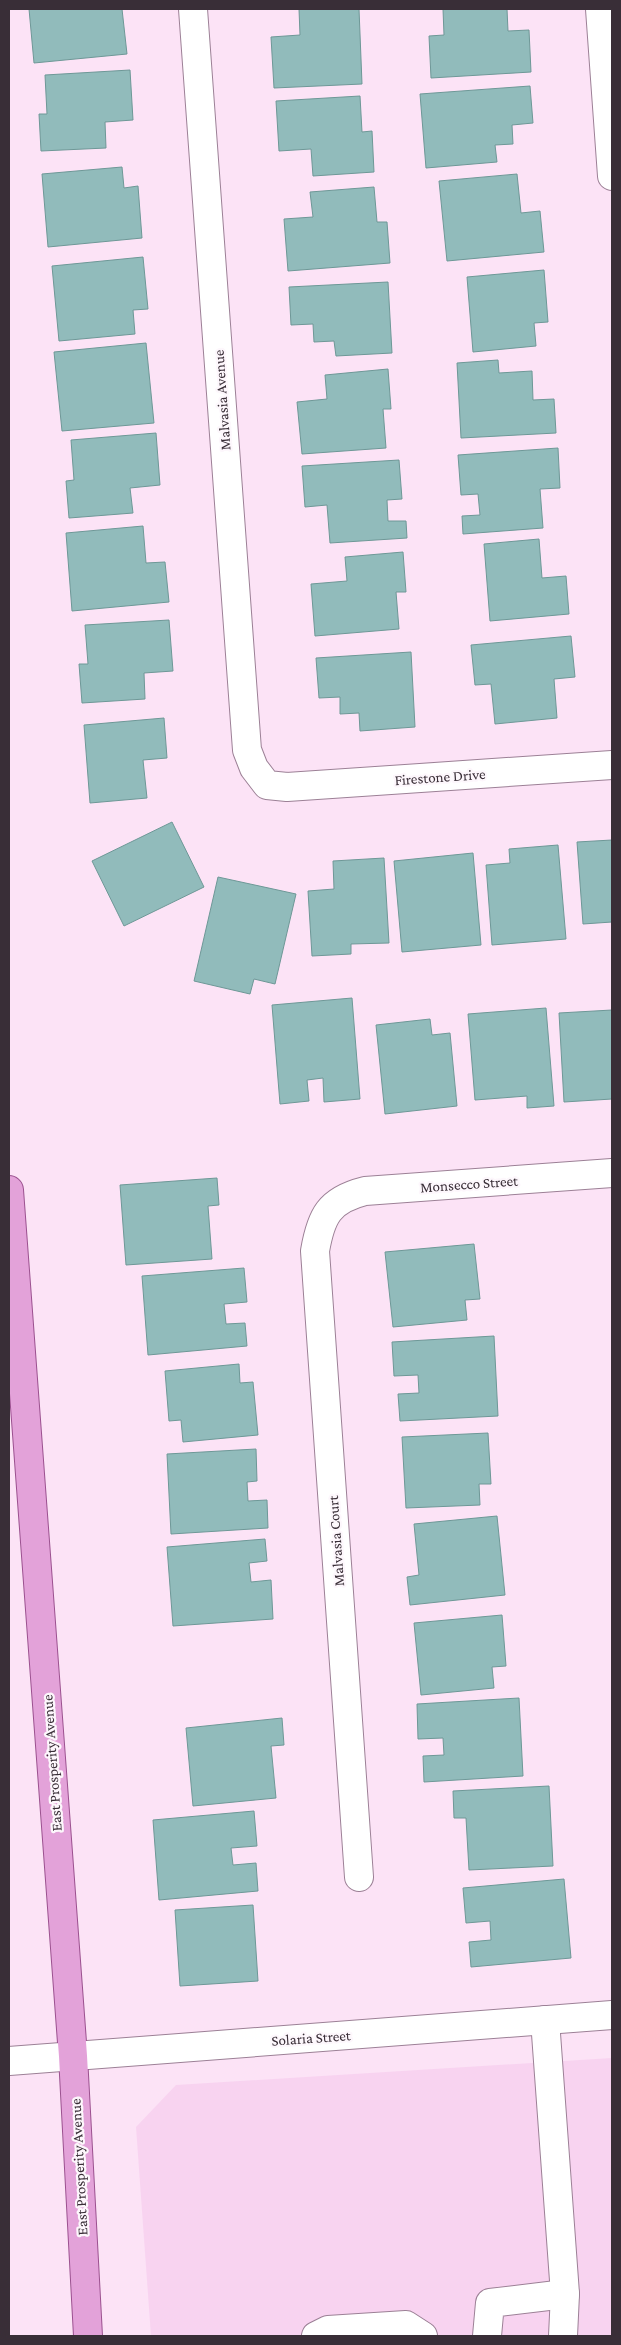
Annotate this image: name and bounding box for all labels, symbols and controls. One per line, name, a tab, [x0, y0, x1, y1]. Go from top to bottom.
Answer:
street label: Malvasia Avenue	[210, 349, 233, 451]
street label: Firestone Drive	[394, 766, 486, 788]
street label: Monsecco Street	[419, 1173, 520, 1195]
street label: Malvasia Court	[325, 1494, 347, 1587]
street label: East Prosperity Avenue	[39, 1694, 66, 1832]
street label: Solaria Street	[271, 2027, 352, 2049]
street label: East Prosperity Avenue	[67, 2098, 92, 2236]

